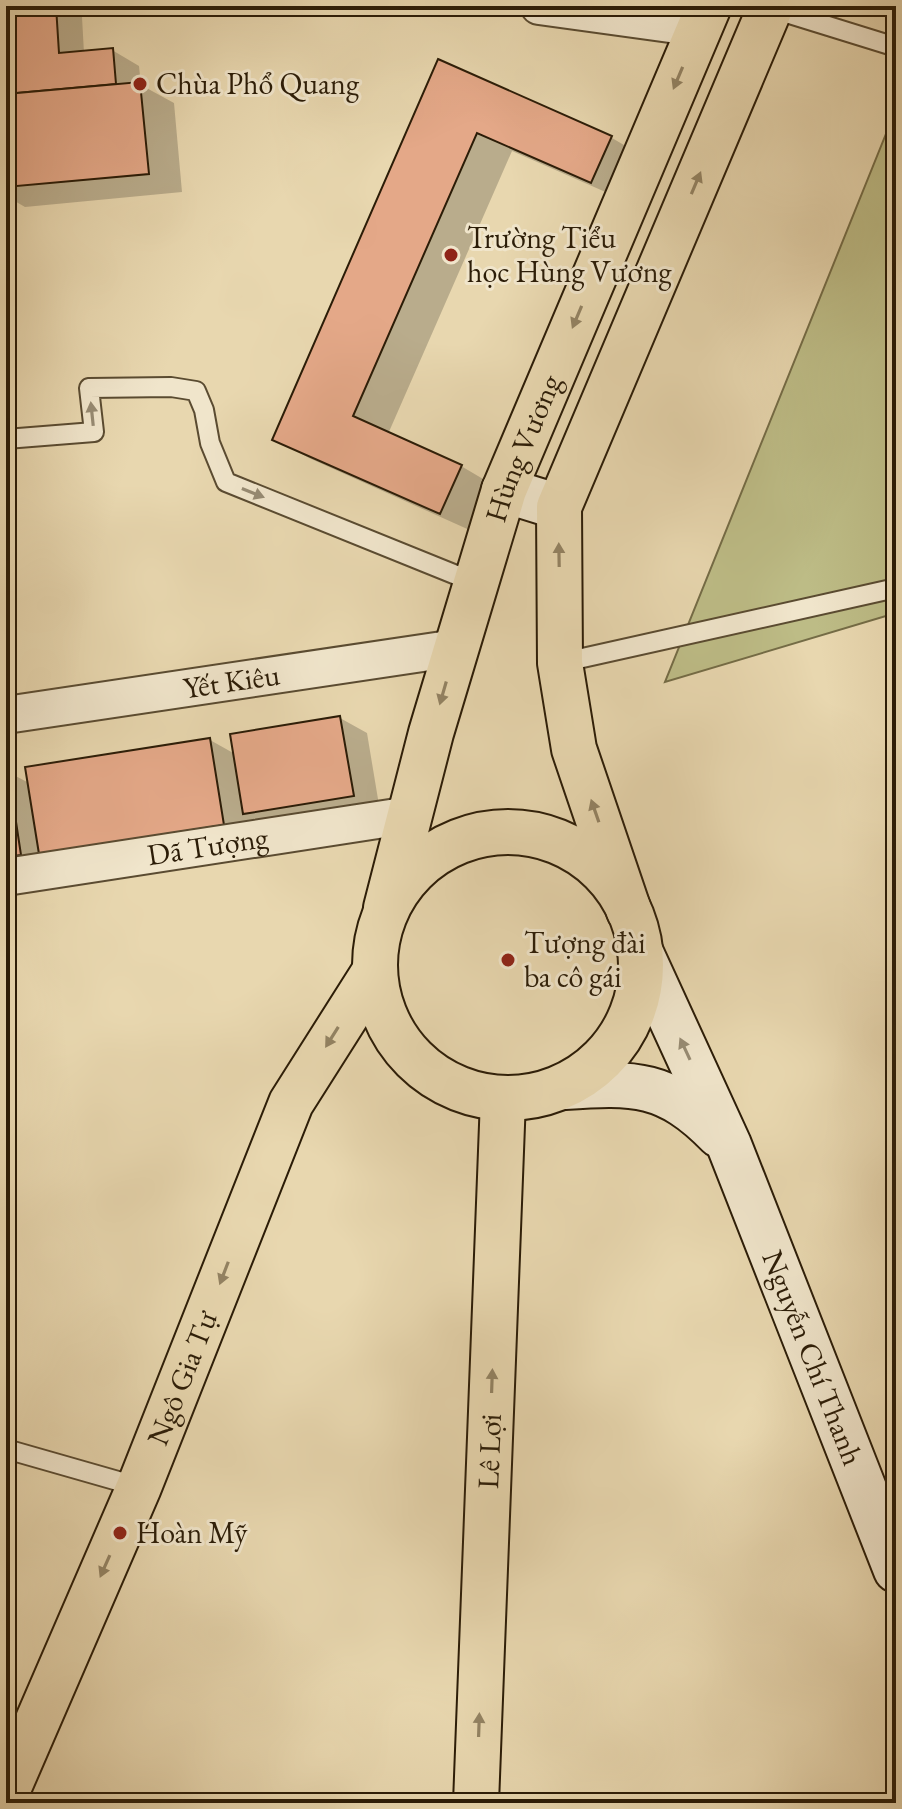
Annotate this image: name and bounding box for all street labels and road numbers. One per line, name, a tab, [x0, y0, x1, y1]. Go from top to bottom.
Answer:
street label: Hùng Vương	[475, 367, 570, 527]
street label: Yết Kiêu	[181, 654, 282, 707]
street label: Dã Tượng	[144, 817, 272, 874]
street label: Nguyễn Chí Thanh	[753, 1245, 873, 1471]
street label: Ngô Gia Tự	[138, 1304, 226, 1451]
street label: Lê Lợi	[468, 1413, 510, 1490]

